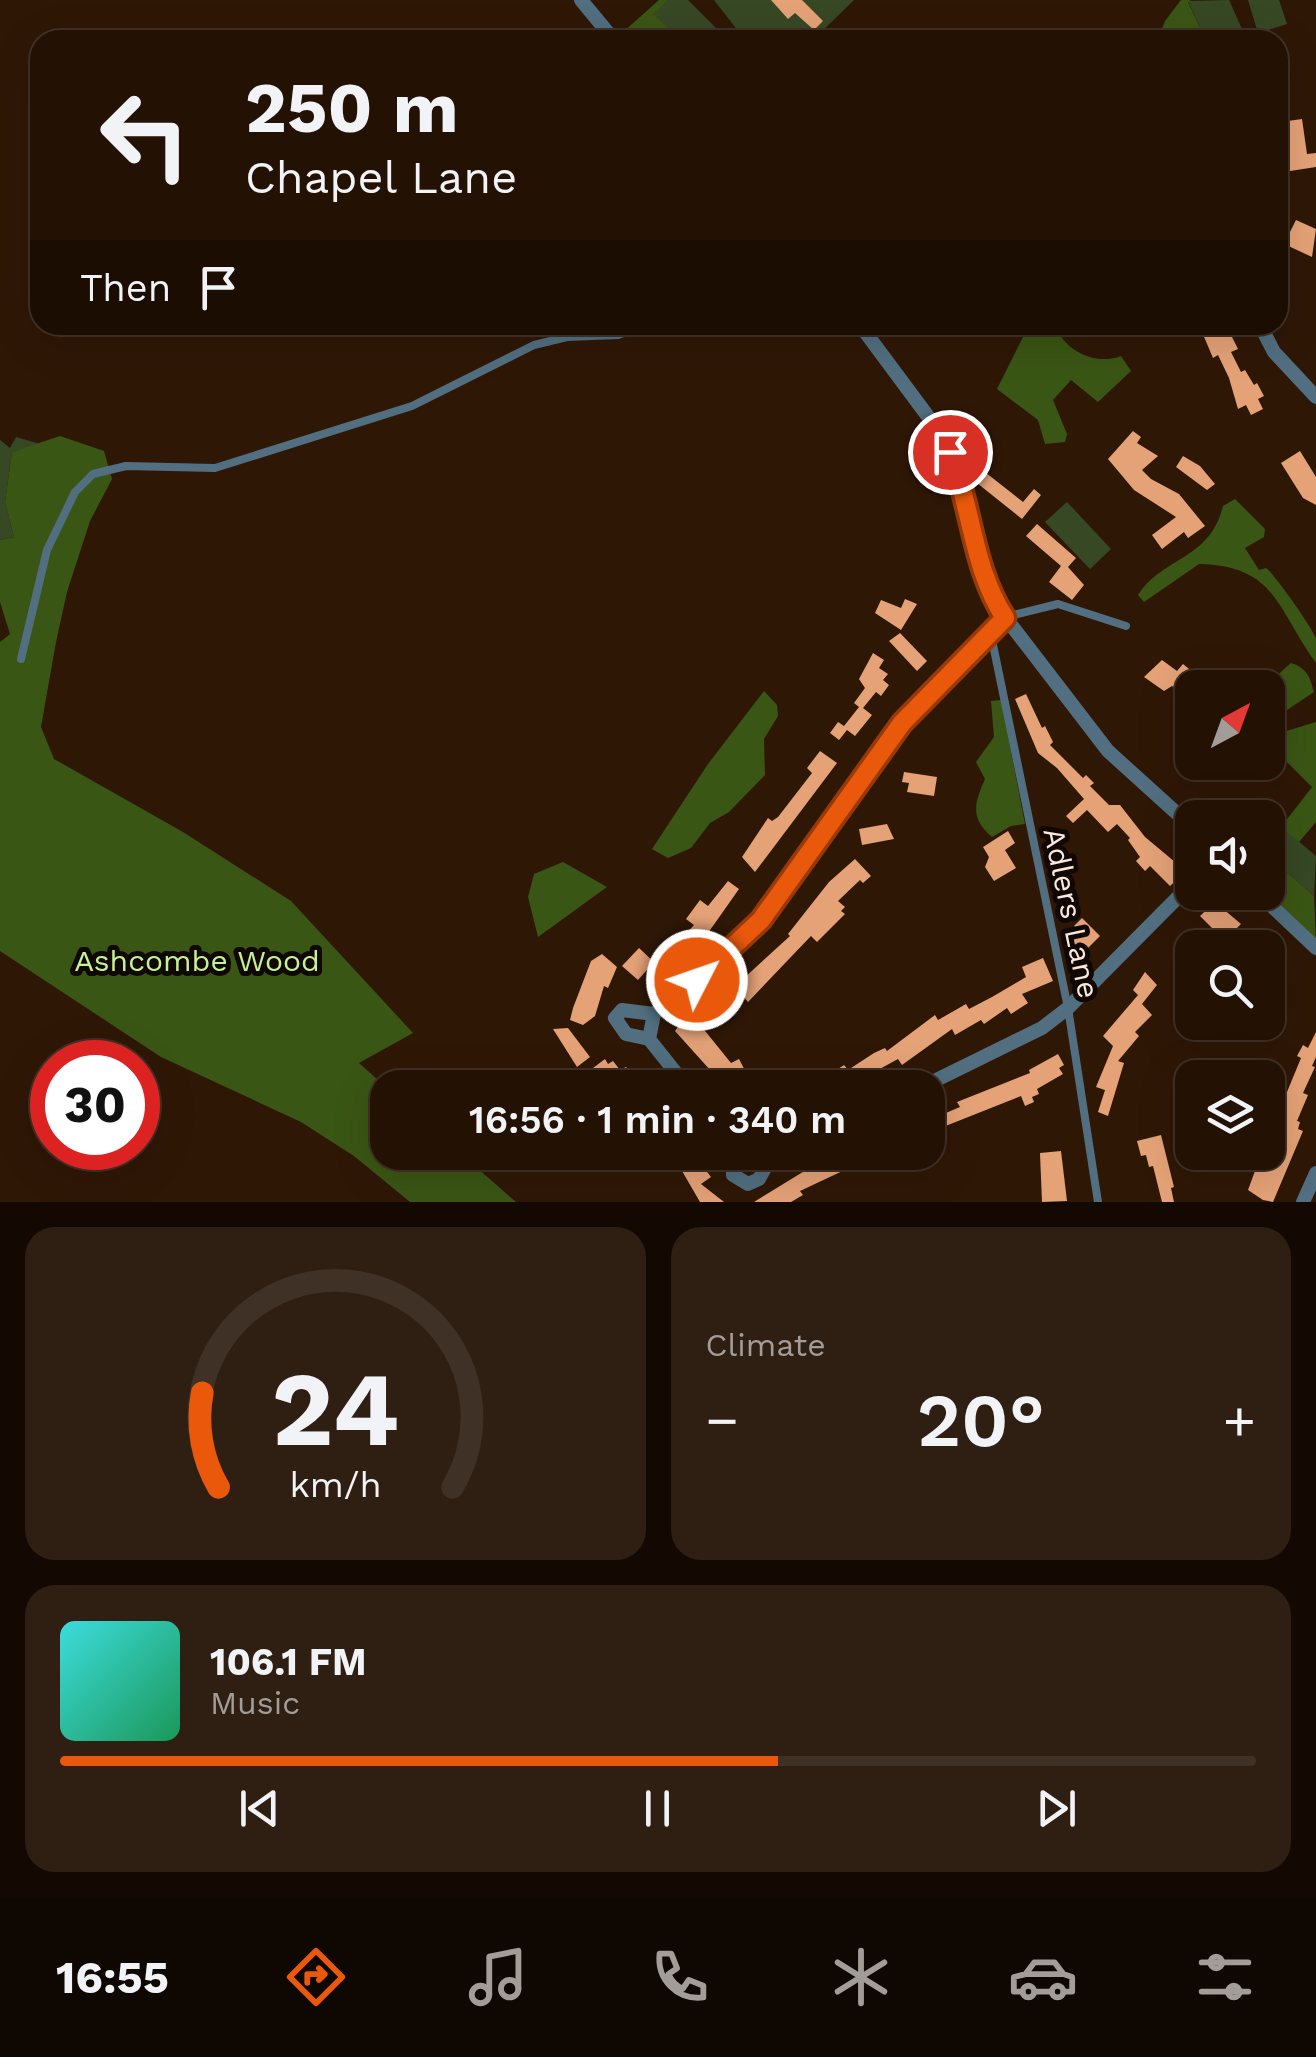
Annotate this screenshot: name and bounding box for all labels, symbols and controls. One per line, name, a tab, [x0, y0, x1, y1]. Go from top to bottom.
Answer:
text: 250 m	[245, 67, 459, 149]
icon: left	[80, 70, 210, 200]
text: Chapel Lane	[245, 151, 517, 204]
icon: arrive	[191, 260, 246, 315]
text: Then	[80, 266, 171, 310]
pin	[908, 410, 993, 495]
icon: arrive	[923, 425, 978, 480]
north arrow	[1175, 670, 1285, 780]
map controls	[1175, 670, 1285, 1170]
button: sound	[1175, 800, 1285, 910]
street label: Adlers Lane	[1036, 825, 1107, 1001]
position arrow	[645, 928, 749, 1032]
button: search	[1175, 930, 1285, 1040]
park label: Ashcombe Wood	[74, 943, 320, 978]
speed limit sign: 30	[30, 1040, 160, 1170]
button: layers	[1175, 1060, 1285, 1170]
text: 16:56 · 1 min · 340 m	[469, 1098, 846, 1142]
text: Climate	[706, 1326, 826, 1364]
text: 24	[271, 1348, 399, 1470]
text: 20°	[917, 1376, 1045, 1464]
text: −	[706, 1388, 739, 1452]
text: +	[1223, 1388, 1256, 1452]
text: km/h	[289, 1464, 381, 1506]
text: 106.1 FM	[210, 1640, 367, 1684]
text: Music	[210, 1684, 300, 1722]
icon: previous	[232, 1781, 287, 1836]
icon: pause	[630, 1781, 685, 1836]
icon: next	[1029, 1781, 1084, 1836]
icon: directions	[281, 1942, 351, 2012]
icon: music	[463, 1942, 533, 2012]
icon: phone	[645, 1942, 715, 2012]
icon: climate	[826, 1942, 896, 2012]
icon: car	[1008, 1942, 1078, 2012]
icon: filters	[1190, 1942, 1260, 2012]
text: 16:55	[56, 1951, 169, 2004]

